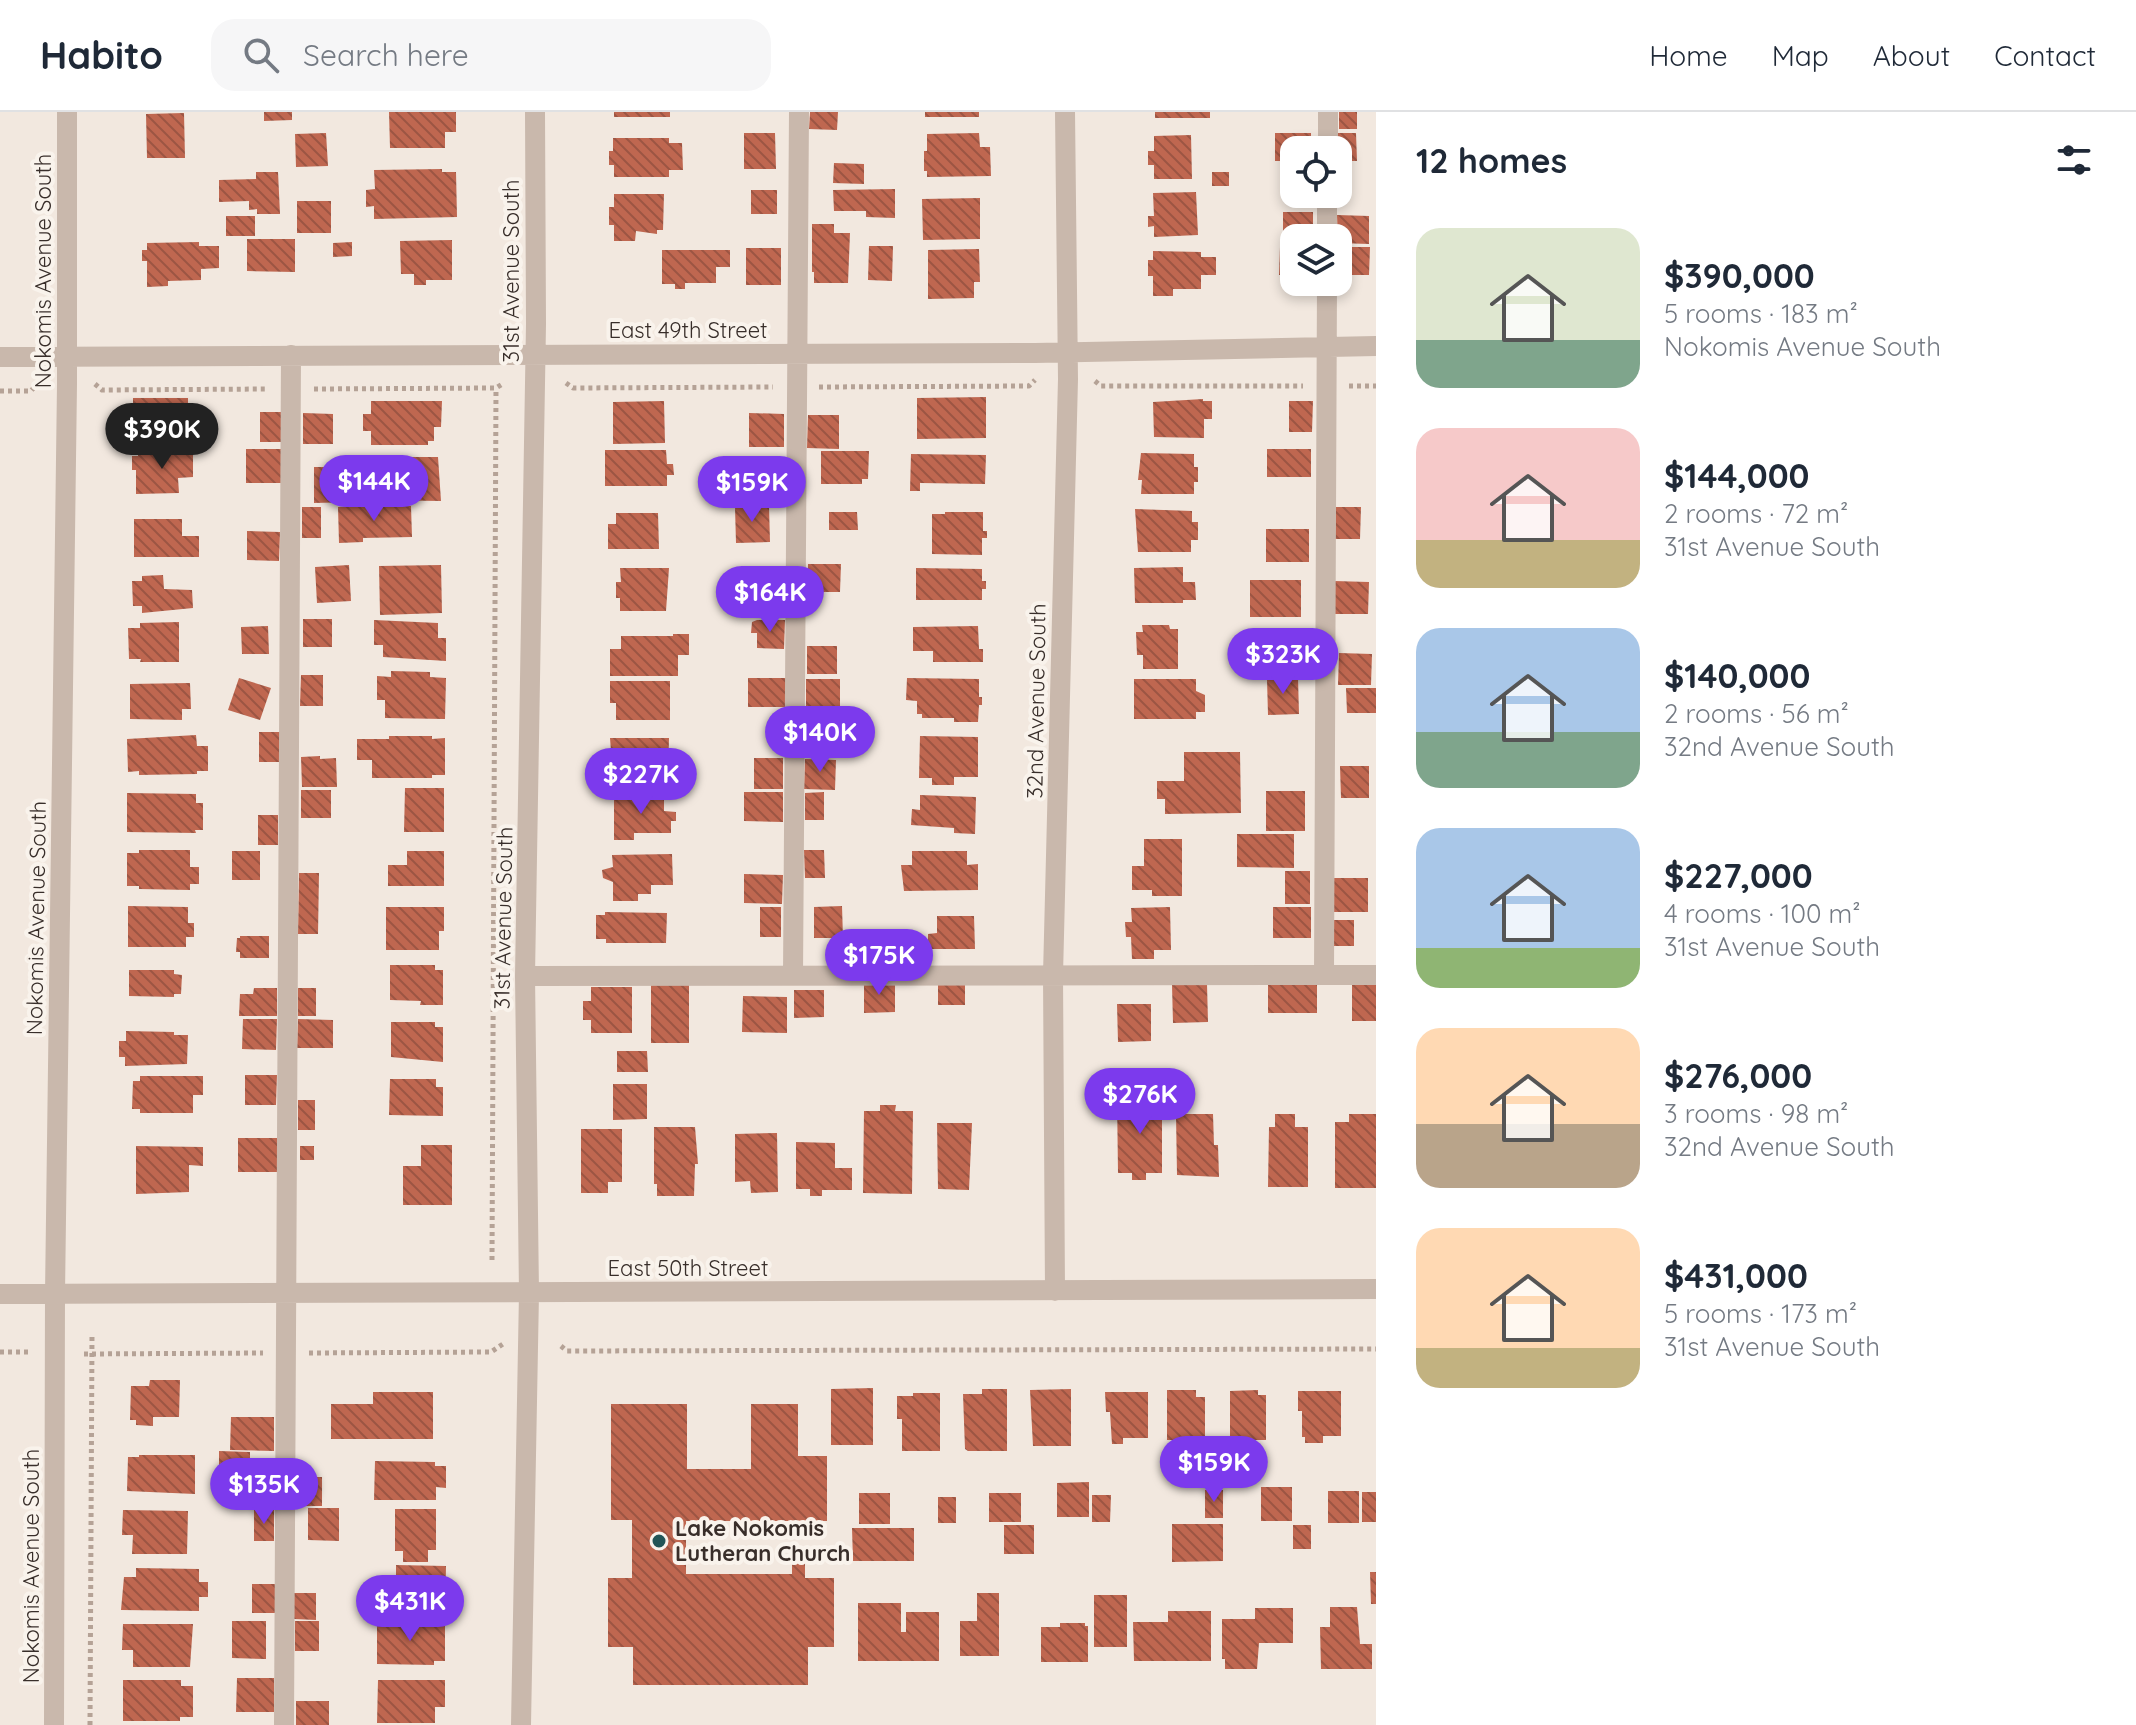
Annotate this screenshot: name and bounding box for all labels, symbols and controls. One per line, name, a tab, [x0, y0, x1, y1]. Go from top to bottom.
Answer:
search box	[211, 19, 771, 91]
text: Habito	[40, 31, 163, 79]
icon: search	[239, 33, 283, 77]
text: Search here	[303, 36, 469, 74]
text: Home	[1649, 38, 1728, 73]
text: Map	[1772, 38, 1829, 73]
text: About	[1873, 38, 1950, 73]
text: Contact	[1994, 38, 2096, 73]
map controls	[1280, 136, 1352, 296]
button: locate	[1280, 136, 1352, 208]
icon: filters	[2052, 138, 2096, 182]
text: 12 homes	[1416, 139, 1567, 182]
street label: Nokomis Avenue South	[29, 154, 57, 388]
street label: 31st Avenue South	[497, 180, 525, 362]
button: layers	[1280, 224, 1352, 296]
text: $390,000	[1664, 254, 1815, 297]
icon: home	[1480, 260, 1576, 356]
text: 5 rooms · 183 m²	[1664, 297, 1858, 330]
street label: East 49th Street	[608, 316, 768, 344]
text: Nokomis Avenue South	[1664, 330, 1941, 363]
pin: $390K	[106, 403, 218, 471]
text: $390K	[123, 412, 201, 445]
text: $144,000	[1664, 454, 1810, 497]
pin: $144K	[318, 455, 430, 523]
pin: $159K	[696, 456, 808, 524]
icon: home	[1480, 460, 1576, 556]
text: $144K	[337, 464, 411, 497]
text: $159K	[716, 465, 788, 498]
text: 2 rooms · 72 m²	[1664, 497, 1848, 530]
text: 31st Avenue South	[1664, 530, 1880, 563]
pin: $164K	[714, 566, 826, 634]
text: $164K	[734, 575, 806, 608]
street label: 32nd Avenue South	[1020, 603, 1052, 799]
pin: $323K	[1227, 628, 1339, 696]
text: $323K	[1245, 637, 1321, 670]
text: $140,000	[1664, 654, 1810, 697]
icon: home	[1480, 660, 1576, 756]
text: 2 rooms · 56 m²	[1664, 697, 1849, 730]
pin: $140K	[764, 706, 876, 774]
text: $140K	[783, 715, 857, 748]
text: 32nd Avenue South	[1664, 730, 1895, 763]
pin: $227K	[585, 748, 697, 816]
text: $227K	[603, 757, 679, 790]
street label: Nokomis Avenue South	[20, 801, 52, 1035]
street label: 31st Avenue South	[487, 826, 519, 1010]
text: $227,000	[1664, 854, 1813, 897]
icon: home	[1480, 860, 1576, 956]
text: 4 rooms · 100 m²	[1664, 897, 1860, 930]
pin: $175K	[823, 929, 935, 997]
text: 31st Avenue South	[1664, 930, 1880, 963]
text: $175K	[843, 938, 915, 971]
text: $276,000	[1664, 1054, 1812, 1097]
icon: home	[1480, 1060, 1576, 1156]
pin: $276K	[1084, 1068, 1196, 1136]
text: $276K	[1102, 1077, 1178, 1110]
text: 3 rooms · 98 m²	[1664, 1097, 1848, 1130]
text: 32nd Avenue South	[1664, 1130, 1895, 1163]
street label: East 50th Street	[608, 1254, 768, 1282]
text: $431,000	[1664, 1254, 1808, 1297]
icon: home	[1480, 1260, 1576, 1356]
text: 5 rooms · 173 m²	[1664, 1297, 1857, 1330]
text: 31st Avenue South	[1664, 1330, 1880, 1363]
pin: $159K	[1158, 1436, 1270, 1504]
text: $159K	[1178, 1445, 1250, 1478]
street label: Nokomis Avenue South	[17, 1449, 45, 1683]
pin: $135K	[208, 1458, 320, 1526]
text: $135K	[228, 1467, 300, 1500]
place label: Lake Nokomis Lutheran Church	[675, 1514, 851, 1567]
marker: Lake Nokomis Lutheran Church	[650, 1532, 668, 1550]
pin: $431K	[354, 1575, 466, 1643]
text: $431K	[374, 1584, 446, 1617]

